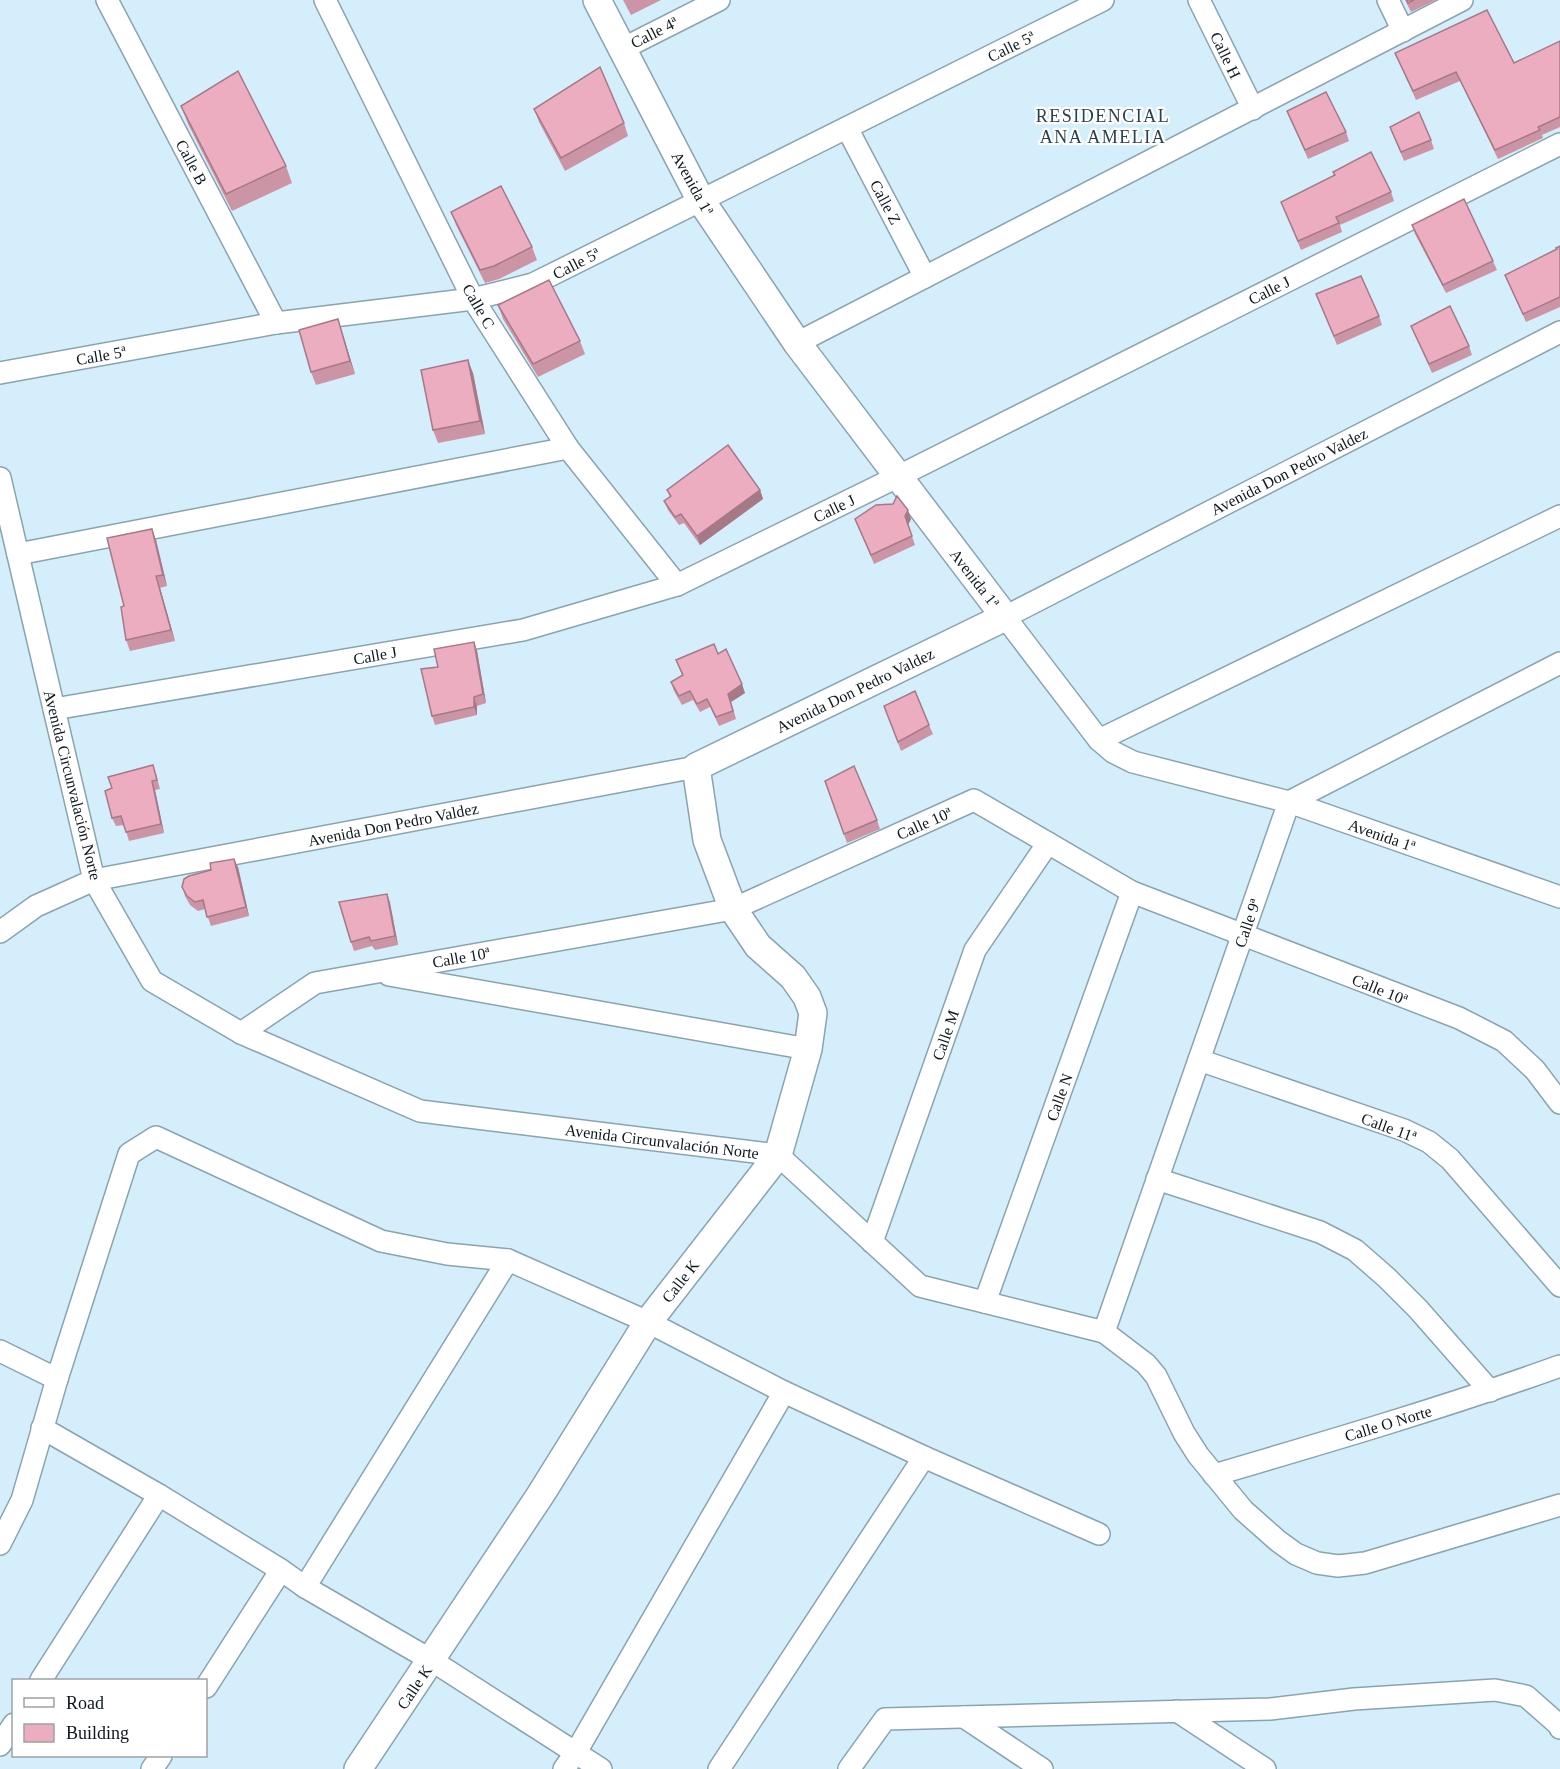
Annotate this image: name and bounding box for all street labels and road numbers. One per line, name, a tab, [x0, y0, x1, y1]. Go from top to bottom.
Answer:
street label: Calle 4ª	[628, 13, 681, 51]
street label: Calle 5ª	[985, 28, 1038, 65]
street label: Calle H	[1207, 29, 1244, 82]
street label: Calle B	[173, 137, 210, 188]
street label: Avenida 1ª	[668, 149, 717, 218]
street label: Calle Z	[867, 177, 904, 227]
street label: Calle 5ª	[550, 244, 603, 282]
street label: Calle J	[1246, 273, 1293, 308]
street label: Calle C	[459, 281, 498, 331]
street label: Calle 5ª	[75, 343, 128, 368]
street label: Avenida Don Pedro Valdez	[1208, 425, 1370, 518]
street label: Calle J	[811, 491, 858, 526]
street label: Avenida 1ª	[947, 546, 1003, 611]
street label: Calle J	[352, 643, 398, 668]
street label: Avenida Don Pedro Valdez	[774, 645, 937, 736]
street label: Avenida Circunvalación Norte	[41, 688, 104, 882]
street label: Avenida Don Pedro Valdez	[306, 800, 480, 849]
street label: Calle 10ª	[894, 804, 955, 843]
street label: Avenida 1ª	[1346, 816, 1418, 855]
street label: Calle 9ª	[1231, 896, 1264, 950]
street label: Calle 10ª	[431, 944, 492, 971]
street label: Calle 10ª	[1350, 971, 1411, 1008]
street label: Calle M	[929, 1008, 962, 1063]
street label: Calle N	[1043, 1071, 1076, 1123]
street label: Calle 11ª	[1359, 1110, 1419, 1146]
street label: Avenida Circunvalación Norte	[564, 1121, 760, 1162]
street label: Calle K	[659, 1256, 703, 1306]
street label: Calle O Norte	[1343, 1402, 1434, 1445]
street label: Calle K	[394, 1662, 435, 1712]

